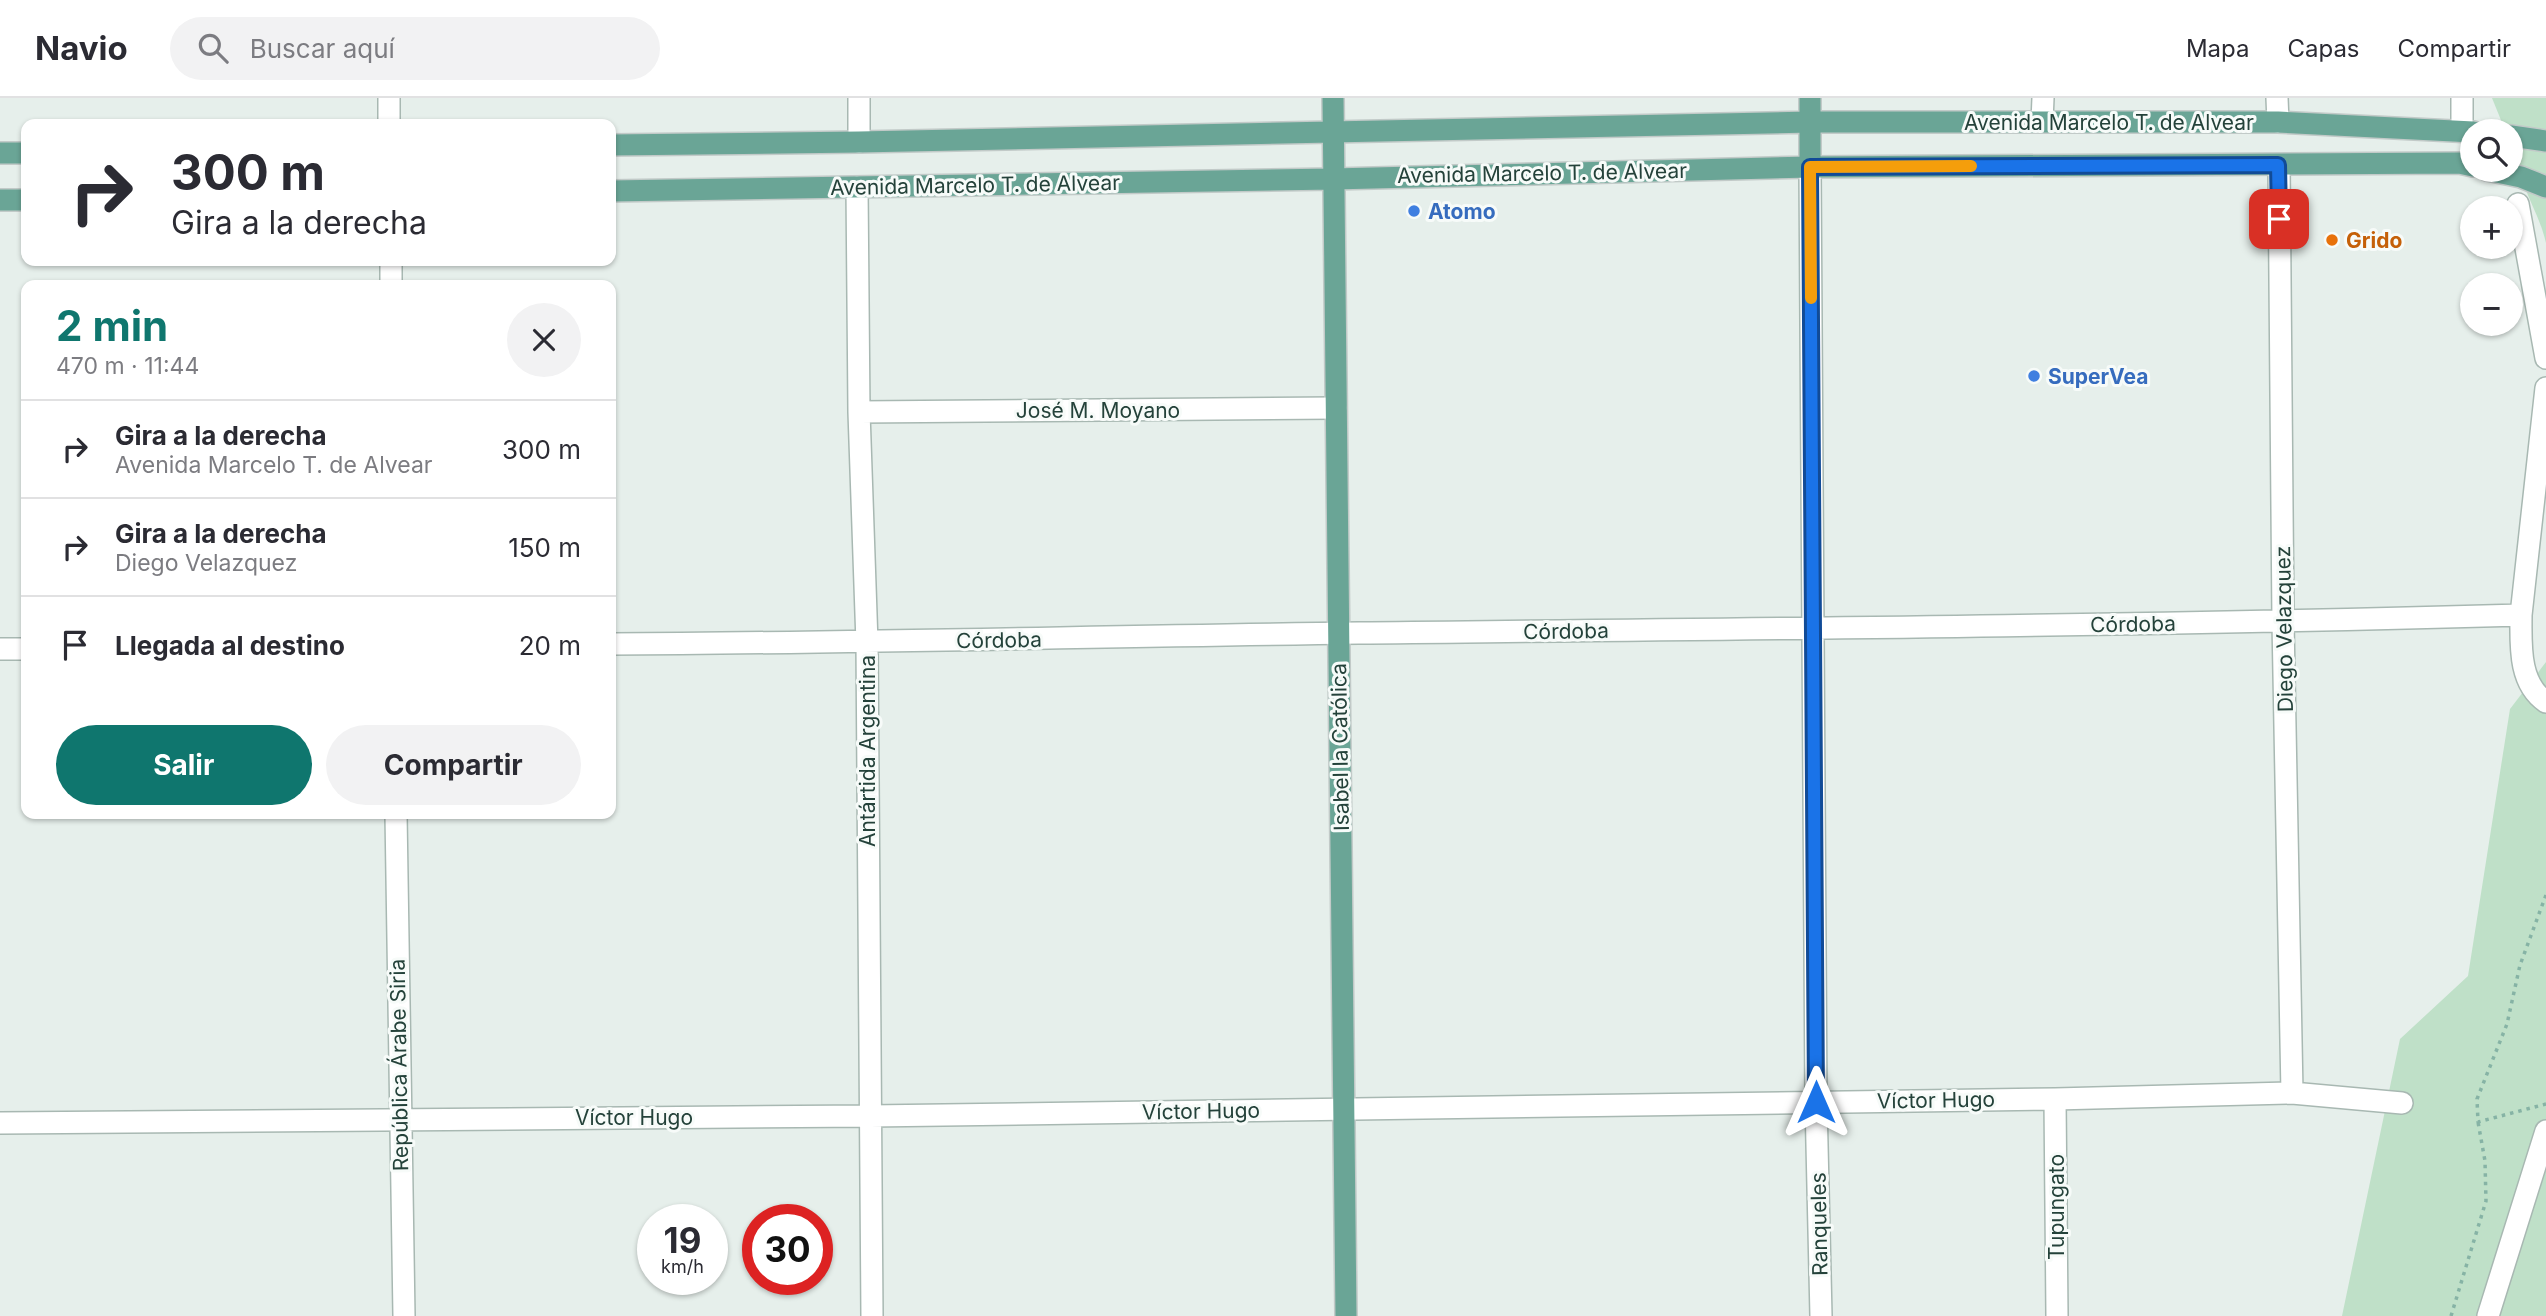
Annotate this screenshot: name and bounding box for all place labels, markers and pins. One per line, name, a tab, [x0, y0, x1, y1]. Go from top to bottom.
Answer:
pin	[2249, 189, 2309, 249]
place label: Atomo	[1428, 199, 1496, 224]
marker: Atomo	[1406, 203, 1422, 219]
place label: Grido	[2346, 228, 2402, 253]
marker: Grido	[2324, 232, 2340, 248]
place label: SuperVea	[2048, 364, 2148, 389]
marker: SuperVea	[2026, 368, 2042, 384]

